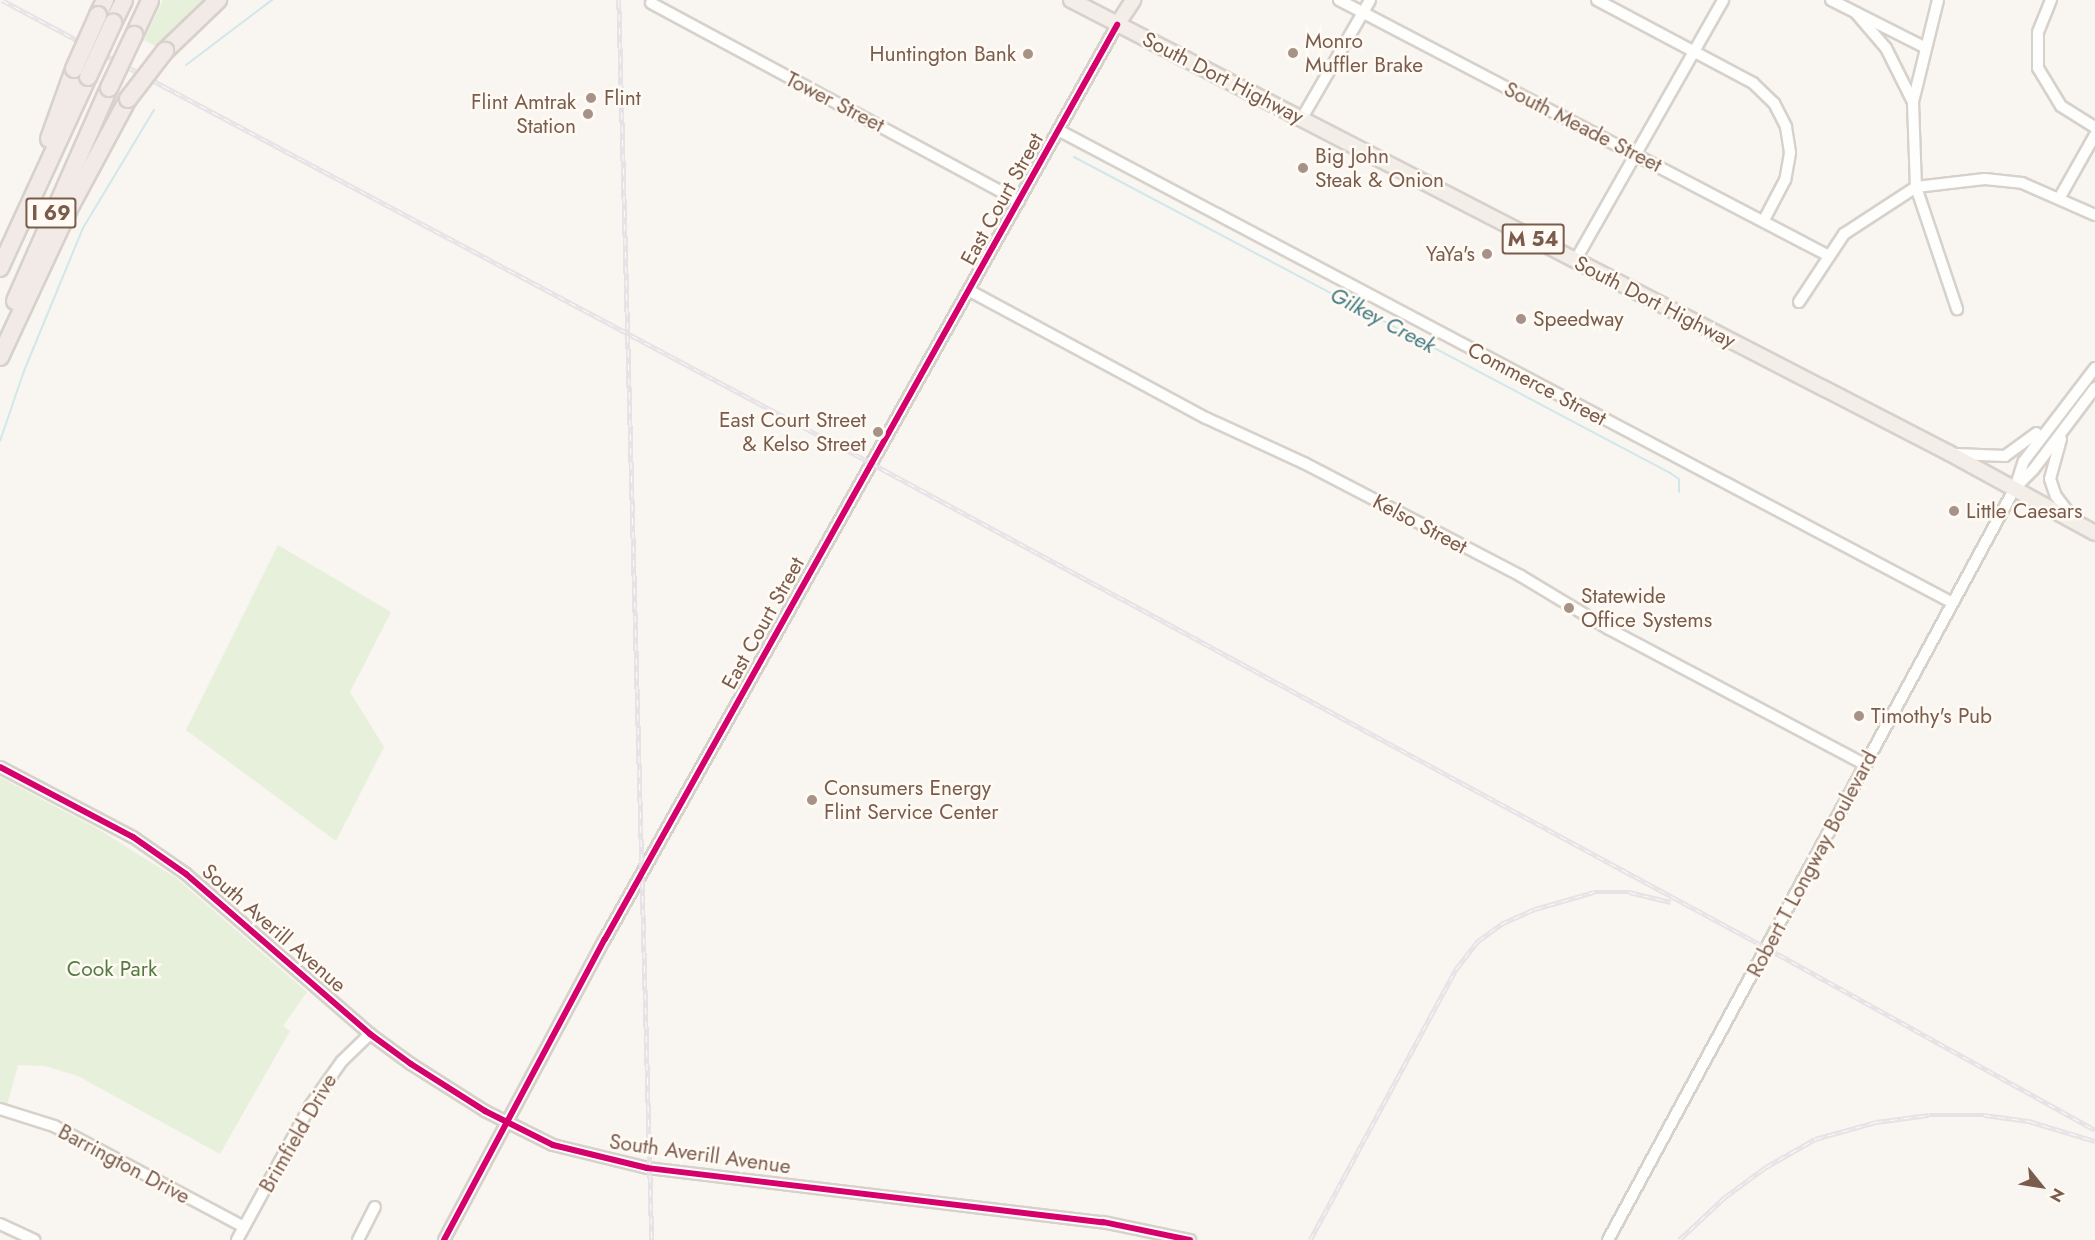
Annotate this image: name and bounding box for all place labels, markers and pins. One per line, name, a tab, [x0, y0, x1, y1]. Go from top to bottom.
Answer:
place label: Monro Muffler Brake	[1305, 28, 1423, 78]
place label: Huntington Bank	[870, 41, 1016, 67]
marker: Monro Muffler Brake	[1286, 46, 1300, 60]
marker: Huntington Bank	[1021, 47, 1035, 61]
place label: Flint	[604, 85, 641, 111]
place label: Flint Amtrak Station	[471, 89, 576, 139]
marker: Flint	[582, 89, 600, 107]
marker: Flint Amtrak Station	[581, 107, 595, 121]
place label: Big John Steak & Onion	[1315, 143, 1444, 193]
marker: Big John Steak & Onion	[1296, 161, 1310, 175]
place label: YaYa's	[1426, 241, 1475, 267]
marker: YaYa's	[1480, 247, 1494, 261]
place label: Speedway	[1533, 306, 1624, 332]
marker: Speedway	[1514, 312, 1528, 326]
place label: East Court Street & Kelso Street	[719, 407, 866, 457]
marker: East Court Street & Kelso Street	[871, 425, 885, 439]
place label: Little Caesars	[1966, 498, 2082, 524]
marker: Little Caesars	[1947, 504, 1961, 518]
place label: Statewide Office Systems	[1581, 583, 1712, 633]
marker: Statewide Office Systems	[1562, 601, 1576, 615]
place label: Timothy's Pub	[1871, 703, 1992, 729]
marker: Timothy's Pub	[1852, 709, 1866, 723]
place label: Consumers Energy Flint Service Center	[824, 775, 998, 825]
marker: Consumers Energy Flint Service Center	[805, 793, 819, 807]

